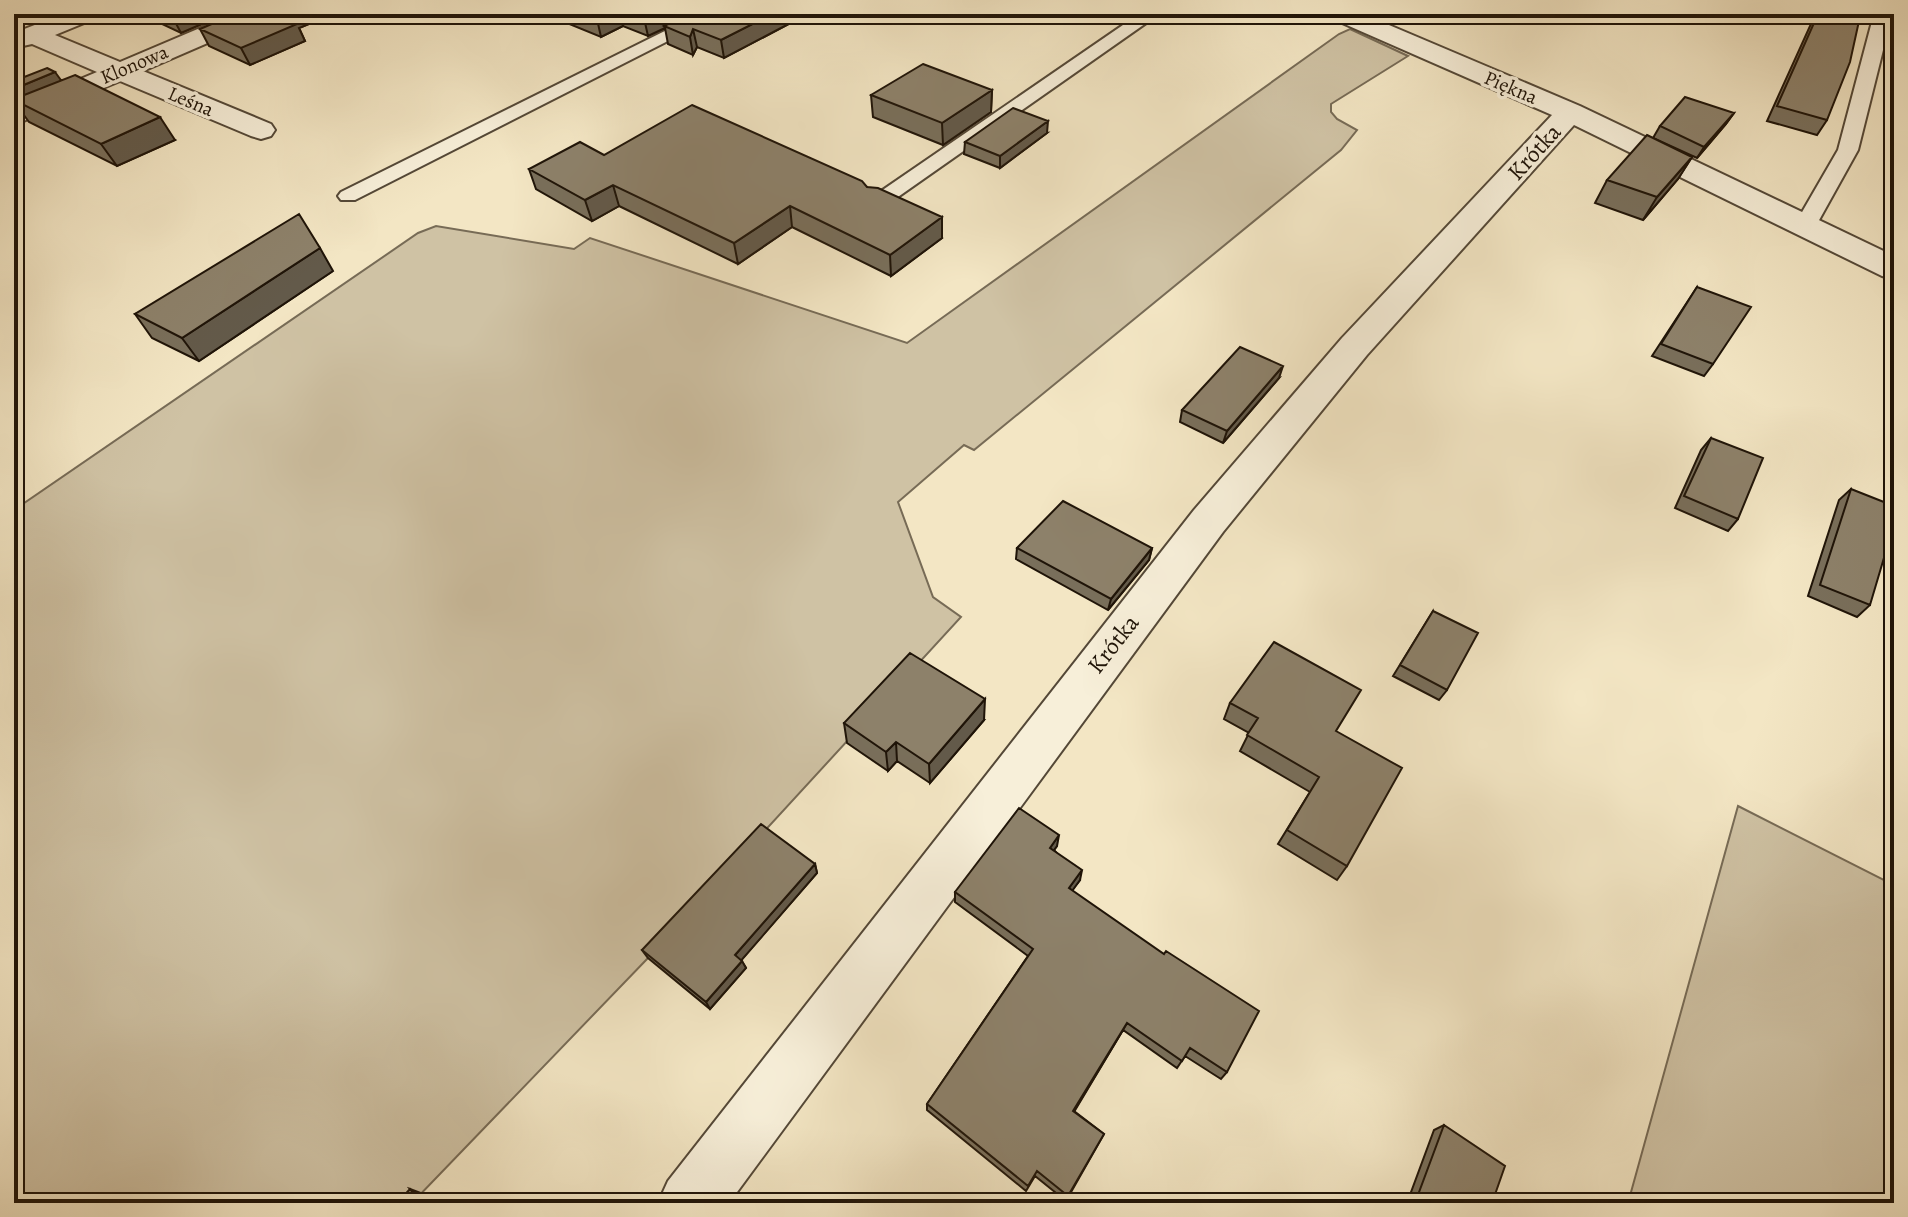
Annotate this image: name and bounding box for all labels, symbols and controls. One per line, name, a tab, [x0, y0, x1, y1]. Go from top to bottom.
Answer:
street label: Klonowa	[96, 38, 173, 91]
street label: Piękna	[1480, 64, 1542, 111]
street label: Leśna	[164, 80, 219, 123]
street label: Krótka	[1500, 116, 1569, 187]
street label: Krótka	[1080, 607, 1147, 680]

